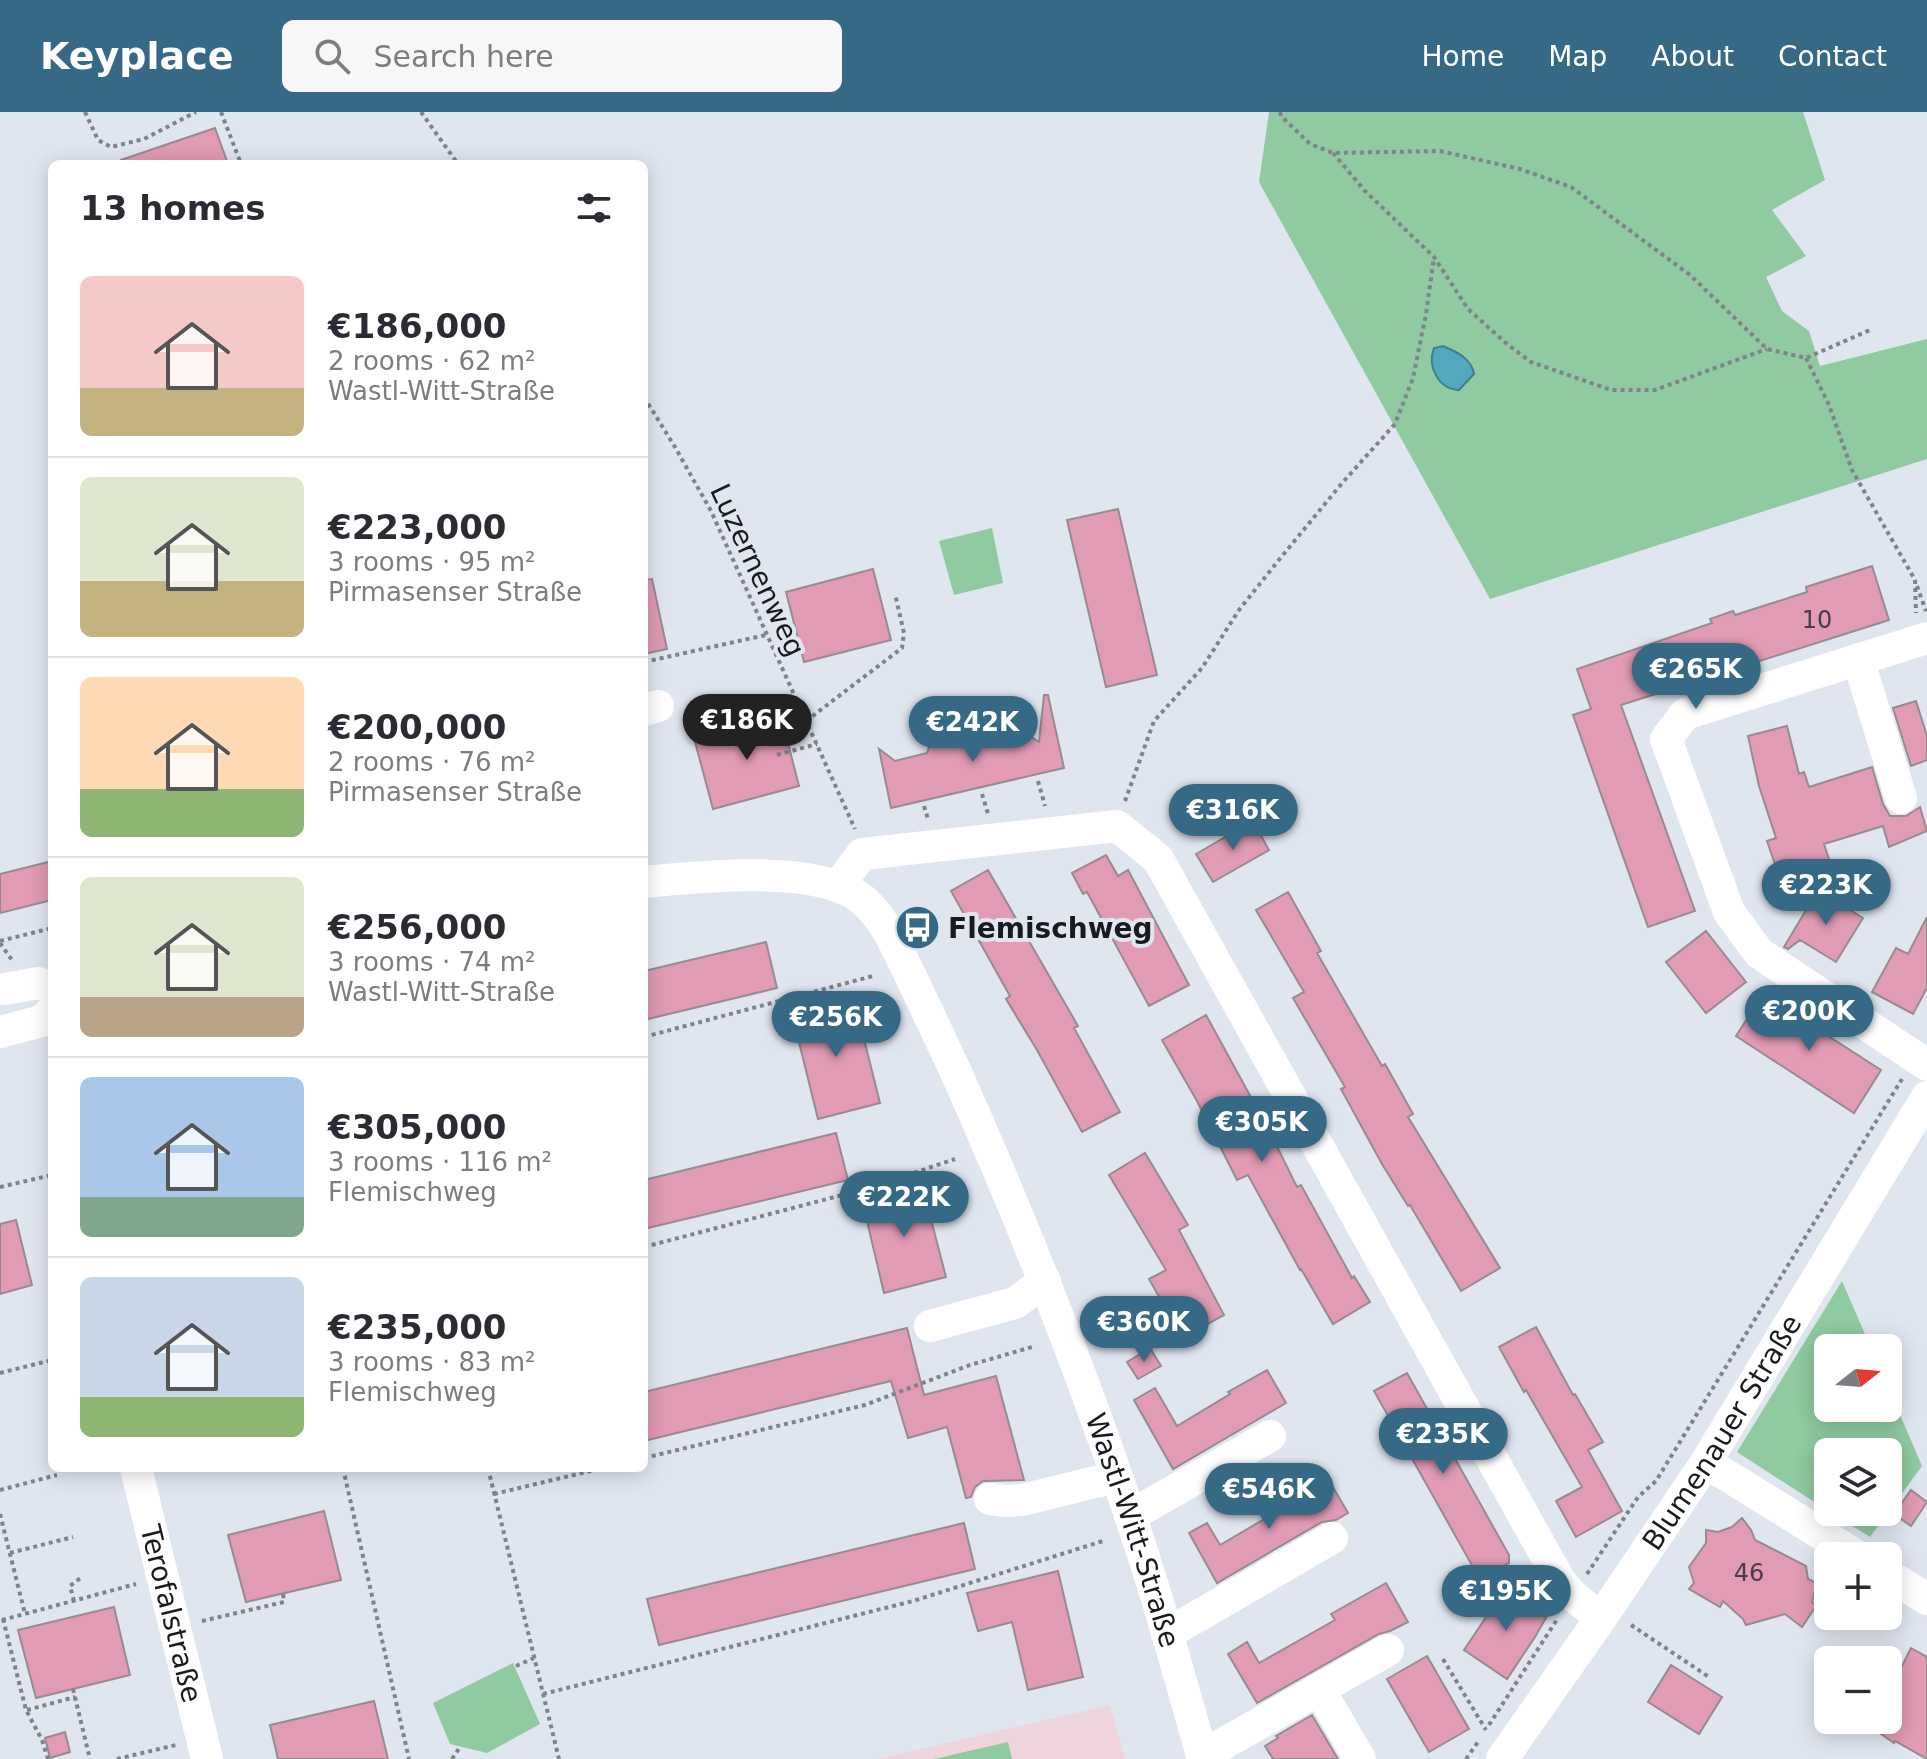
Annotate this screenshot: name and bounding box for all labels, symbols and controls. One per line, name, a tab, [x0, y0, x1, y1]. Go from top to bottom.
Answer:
search box	[282, 20, 842, 92]
text: Keyplace	[40, 34, 234, 78]
icon: search	[310, 34, 354, 78]
text: Search here	[374, 39, 554, 74]
text: Home	[1421, 40, 1504, 73]
text: Map	[1548, 40, 1607, 73]
text: About	[1651, 40, 1734, 73]
text: Contact	[1778, 40, 1887, 73]
icon: filters	[572, 186, 616, 230]
text: 13 homes	[80, 188, 265, 228]
text: €186,000	[328, 306, 507, 346]
icon: home	[144, 308, 240, 404]
text: 2 rooms · 62 m²	[328, 346, 536, 376]
text: Wastl-Witt-Straße	[328, 376, 555, 406]
street label: Luzernenweg	[703, 479, 812, 662]
text: €223,000	[328, 507, 507, 547]
icon: home	[144, 509, 240, 605]
text: 3 rooms · 95 m²	[328, 547, 536, 577]
text: Pirmasenser Straße	[328, 577, 582, 607]
house number: 10	[1802, 606, 1832, 634]
pin: €265K	[1640, 643, 1752, 711]
text: €265K	[1650, 654, 1742, 684]
pin: €186K	[691, 694, 803, 762]
pin: €242K	[917, 696, 1029, 764]
text: €186K	[701, 705, 793, 735]
text: €200,000	[328, 707, 507, 747]
text: €242K	[927, 707, 1019, 737]
icon: home	[144, 709, 240, 805]
text: 2 rooms · 76 m²	[328, 747, 536, 777]
text: Pirmasenser Straße	[328, 777, 582, 807]
pin: €316K	[1177, 784, 1289, 852]
text: €316K	[1187, 795, 1279, 825]
pin: €223K	[1770, 859, 1882, 927]
text: €223K	[1780, 870, 1872, 900]
bus stop icon: Flemischweg	[893, 904, 941, 952]
text: €256,000	[328, 907, 507, 947]
icon: home	[144, 909, 240, 1005]
place label: Flemischweg	[948, 912, 1153, 945]
text: 3 rooms · 74 m²	[328, 947, 536, 977]
text: Wastl-Witt-Straße	[328, 977, 555, 1007]
pin: €200K	[1753, 985, 1865, 1053]
pin: €256K	[780, 991, 892, 1059]
text: €200K	[1763, 996, 1855, 1026]
text: €256K	[790, 1002, 882, 1032]
pin: €305K	[1206, 1096, 1318, 1164]
text: €305,000	[328, 1107, 507, 1147]
text: €305K	[1216, 1107, 1308, 1137]
icon: home	[144, 1109, 240, 1205]
text: 3 rooms · 116 m²	[328, 1147, 552, 1177]
pin: €222K	[848, 1171, 960, 1239]
text: Flemischweg	[328, 1177, 497, 1207]
text: €222K	[858, 1182, 950, 1212]
pin: €360K	[1088, 1296, 1200, 1364]
text: €235,000	[328, 1307, 507, 1347]
text: €360K	[1098, 1307, 1190, 1337]
icon: home	[144, 1309, 240, 1405]
street label: Blumenauer Straße	[1636, 1309, 1808, 1556]
north arrow	[1814, 1334, 1902, 1422]
map controls	[1814, 1334, 1902, 1734]
text: 3 rooms · 83 m²	[328, 1347, 536, 1377]
text: Flemischweg	[328, 1377, 497, 1407]
pin: €235K	[1387, 1408, 1499, 1476]
street label: Wastl-Witt-Straße	[1079, 1409, 1186, 1651]
text: €235K	[1397, 1419, 1489, 1449]
button: layers	[1814, 1438, 1902, 1526]
pin: €546K	[1213, 1463, 1325, 1531]
text: €546K	[1223, 1474, 1315, 1504]
street label: Terofalstraße	[133, 1521, 209, 1706]
button: +	[1814, 1542, 1902, 1630]
house number: 46	[1734, 1559, 1764, 1587]
pin: €195K	[1450, 1565, 1562, 1633]
text: €195K	[1460, 1576, 1552, 1606]
button: −	[1814, 1646, 1902, 1734]

